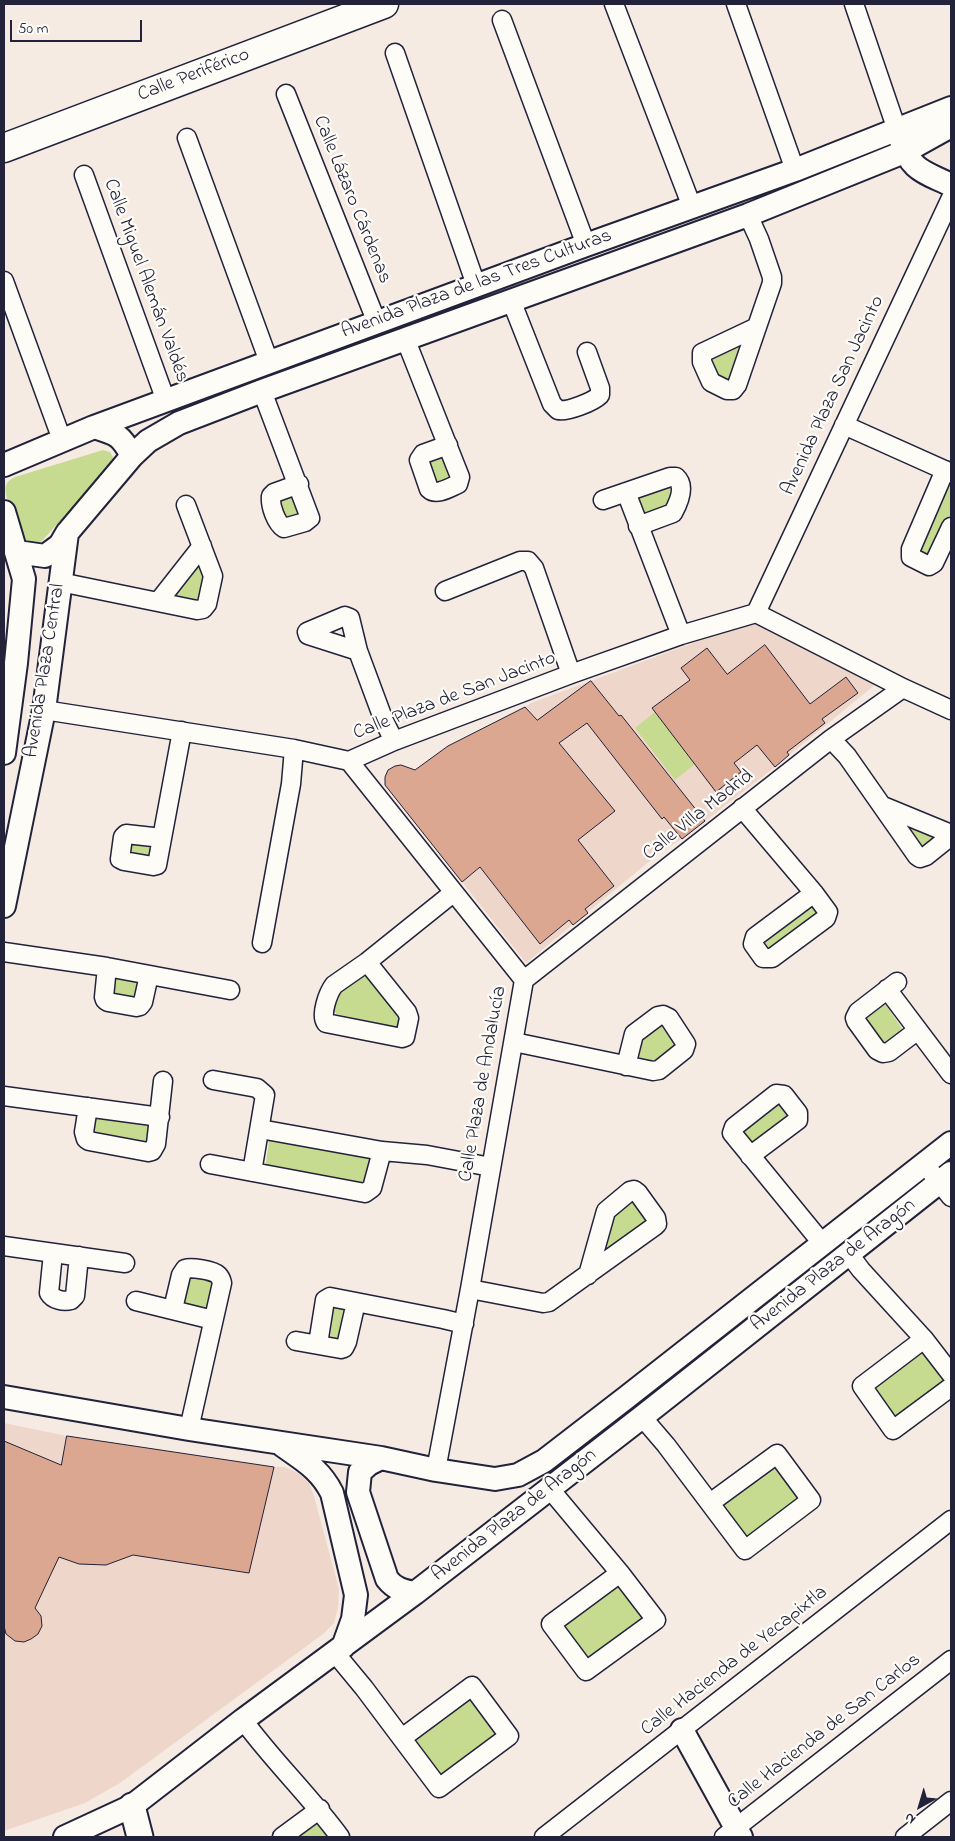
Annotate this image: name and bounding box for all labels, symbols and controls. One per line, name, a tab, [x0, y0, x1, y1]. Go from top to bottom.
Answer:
scale bar	[12, 10, 145, 42]
text: 50 m	[18, 18, 48, 40]
street label: Calle Periférico	[135, 44, 253, 108]
street label: Calle Lázaro Cárdenas	[306, 112, 396, 288]
street label: Calle Miguel Alemán Valdés	[97, 176, 193, 386]
street label: Avenida Plaza de las Tres Culturas	[338, 225, 616, 345]
street label: Avenida Plaza San Jacinto	[777, 292, 891, 500]
street label: Avenida Plaza Central	[20, 582, 72, 760]
street label: Calle Plaza de San Jacinto	[350, 647, 560, 747]
street label: Calle Villa Madrid	[639, 765, 759, 867]
street label: Calle Plaza de Andalucía	[455, 984, 513, 1184]
street label: Avenida Plaza de Aragón	[747, 1194, 921, 1338]
street label: Avenida Plaza de Aragón	[428, 1444, 602, 1588]
street label: Calle Hacienda de Yecapixtla	[637, 1582, 833, 1742]
street label: Calle Hacienda de San Carlos	[724, 1649, 926, 1815]
north arrow	[895, 1781, 945, 1831]
text: N	[900, 1807, 921, 1829]

